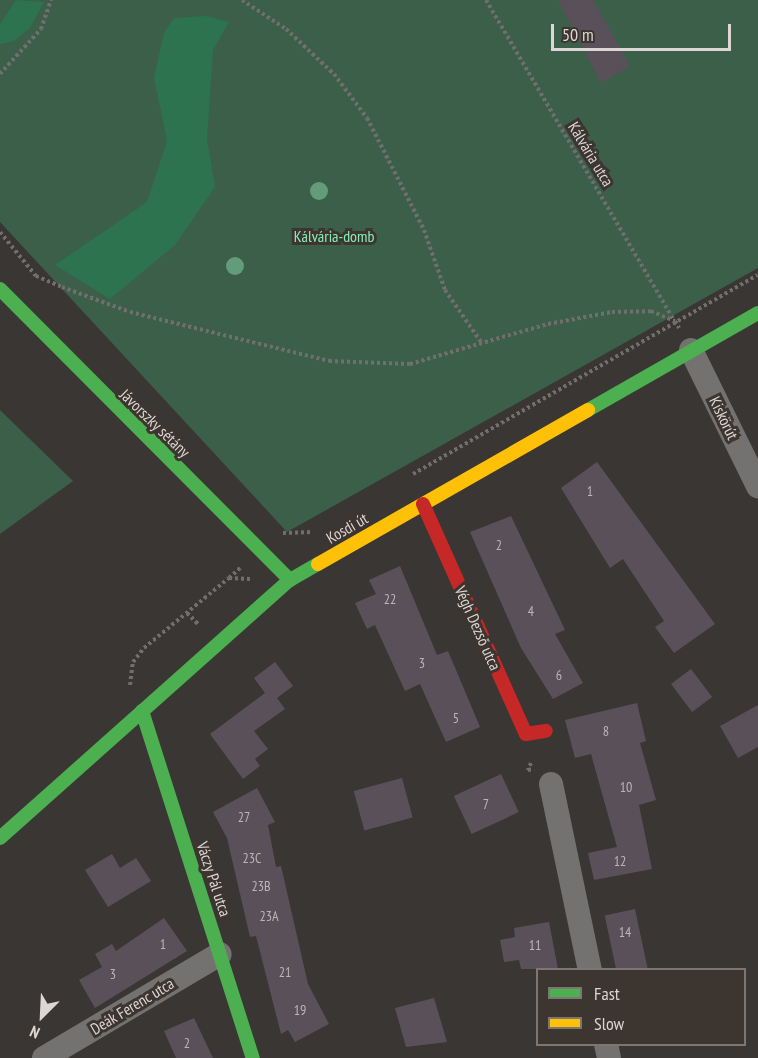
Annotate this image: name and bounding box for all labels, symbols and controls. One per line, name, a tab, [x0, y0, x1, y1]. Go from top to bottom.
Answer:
scale bar	[554, 12, 734, 50]
text: 50 m	[562, 23, 594, 46]
street label: Kálvária utca	[564, 118, 618, 190]
park label: Kálvária-domb	[294, 226, 374, 246]
street label: Jávorszky sétány	[116, 385, 194, 461]
street label: Kiskörút	[705, 393, 743, 443]
house number: 1	[587, 483, 593, 499]
street label: Kosdi út	[323, 509, 371, 547]
house number: 2	[496, 537, 502, 553]
street label: Végh Dezső utca	[451, 583, 505, 673]
house number: 22	[384, 591, 396, 607]
house number: 4	[528, 603, 534, 619]
house number: 3	[419, 655, 425, 671]
house number: 6	[556, 667, 562, 683]
house number: 5	[453, 710, 459, 726]
house number: 8	[603, 723, 609, 739]
house number: 10	[620, 779, 632, 795]
house number: 7	[483, 796, 489, 812]
house number: 27	[238, 809, 250, 825]
street label: Váczy Pál utca	[193, 839, 235, 919]
house number: 23C	[242, 850, 262, 866]
house number: 12	[614, 853, 626, 869]
house number: 23B	[251, 878, 271, 894]
house number: 23A	[259, 908, 279, 924]
house number: 14	[619, 924, 631, 940]
house number: 1	[160, 936, 166, 952]
house number: 11	[529, 937, 541, 953]
house number: 21	[279, 964, 291, 980]
house number: 3	[110, 966, 116, 982]
legend	[536, 968, 746, 1046]
street label: Deák Ferenc utca	[86, 973, 178, 1039]
text: Fast	[594, 982, 620, 1005]
north arrow	[12, 986, 72, 1046]
house number: 19	[294, 1002, 306, 1018]
text: Slow	[594, 1012, 624, 1035]
text: N	[27, 1022, 43, 1043]
house number: 2	[184, 1035, 190, 1051]

